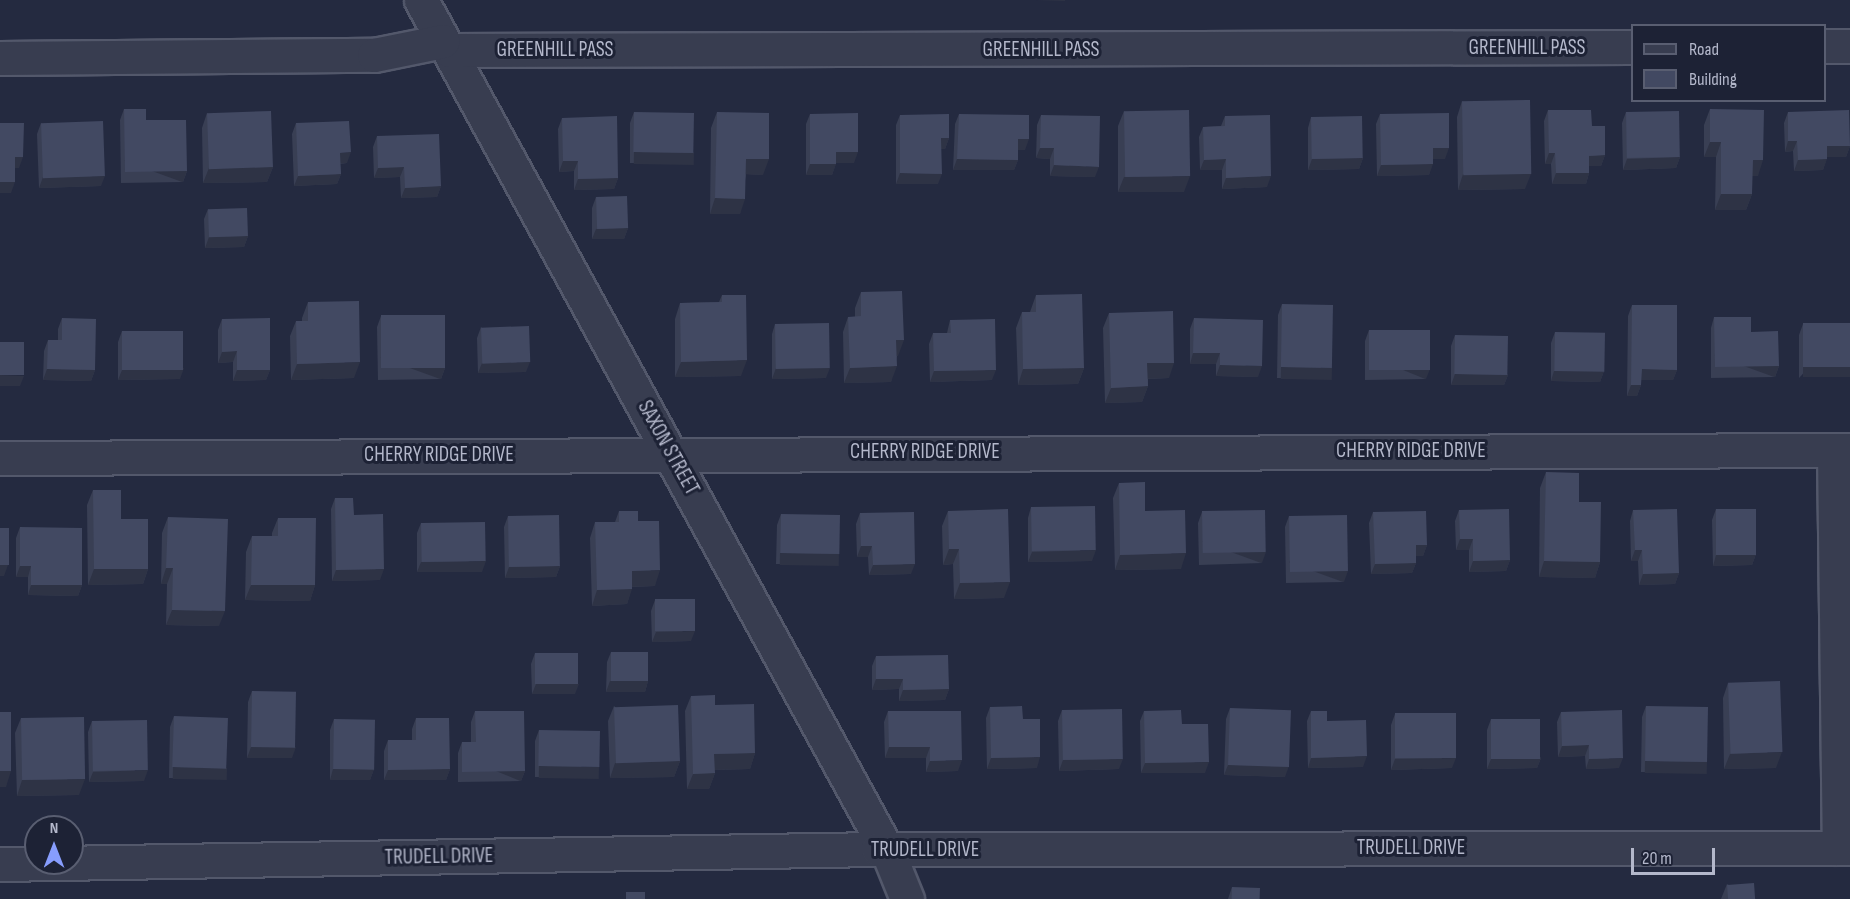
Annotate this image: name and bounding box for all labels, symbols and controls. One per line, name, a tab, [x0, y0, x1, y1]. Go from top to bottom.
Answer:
legend	[1631, 24, 1826, 102]
street label: GREENHILL PASS	[1468, 35, 1586, 61]
street label: GREENHILL PASS	[496, 37, 614, 63]
street label: GREENHILL PASS	[982, 37, 1100, 63]
text: Road	[1689, 39, 1719, 60]
text: Building	[1689, 69, 1737, 90]
street label: SAXON STREET	[632, 396, 704, 500]
street label: CHERRY RIDGE DRIVE	[1336, 438, 1486, 464]
street label: CHERRY RIDGE DRIVE	[850, 439, 1000, 465]
street label: CHERRY RIDGE DRIVE	[364, 442, 514, 468]
north arrow	[24, 815, 84, 875]
text: N	[50, 819, 58, 838]
street label: TRUDELL DRIVE	[1357, 835, 1465, 861]
scale bar	[1634, 836, 1718, 874]
street label: TRUDELL DRIVE	[871, 837, 979, 863]
street label: TRUDELL DRIVE	[384, 843, 494, 871]
text: 20 m	[1642, 848, 1672, 869]

